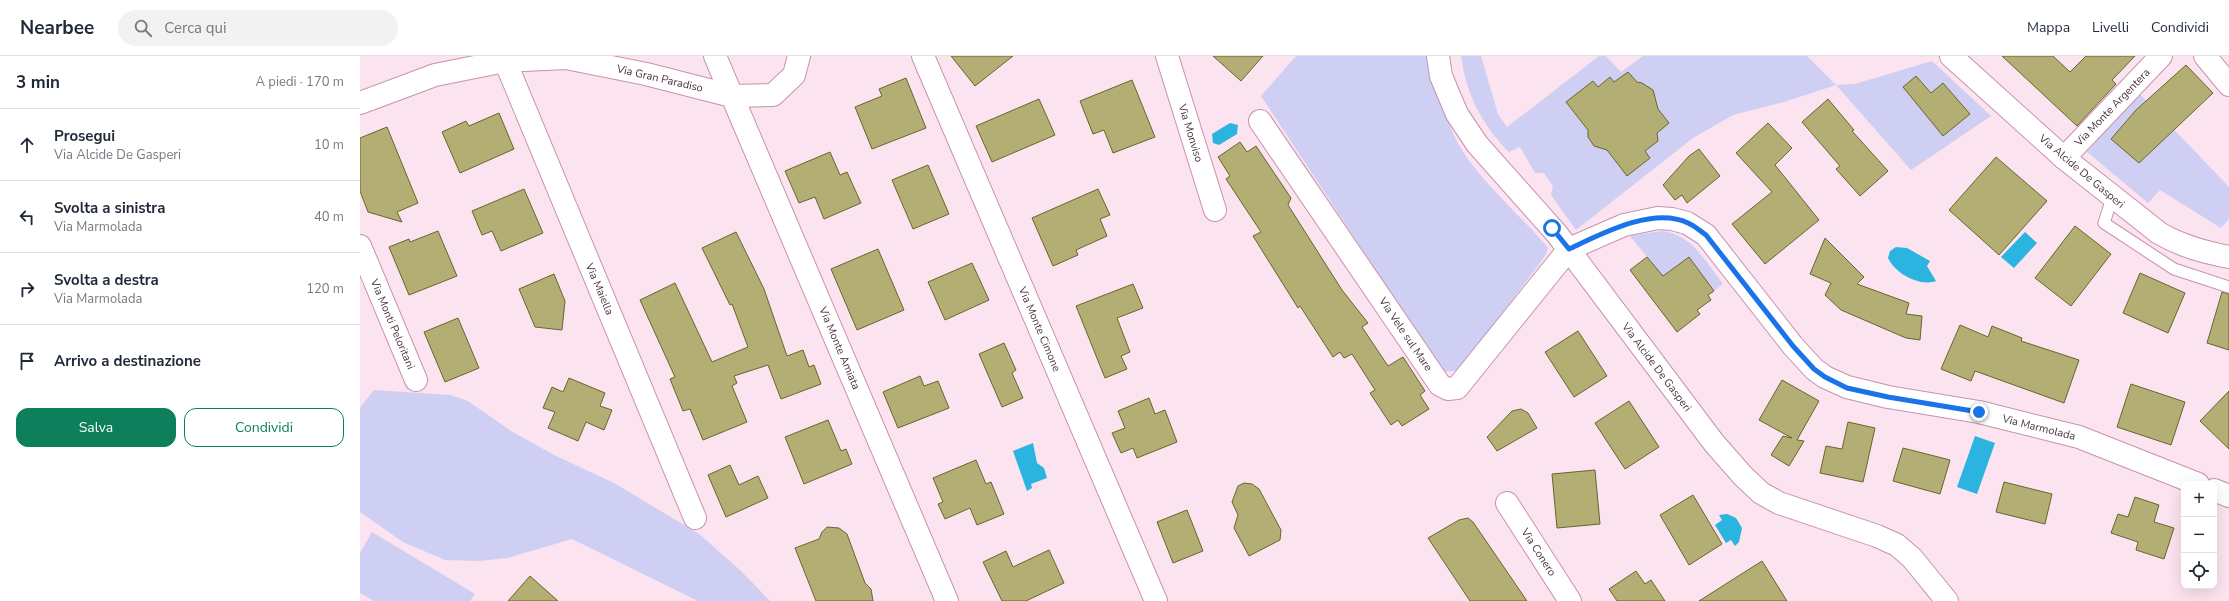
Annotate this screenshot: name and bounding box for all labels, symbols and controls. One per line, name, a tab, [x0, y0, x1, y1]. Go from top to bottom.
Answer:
search box	[118, 10, 398, 46]
text: Nearbee	[20, 15, 94, 41]
icon: search	[132, 17, 154, 39]
text: Cerca qui	[164, 18, 227, 38]
text: Mappa	[2027, 18, 2070, 37]
text: Livelli	[2092, 18, 2129, 37]
text: Condividi	[2151, 18, 2209, 37]
street label: Via Gran Paradiso	[614, 61, 705, 96]
street label: Via Monte Argentera	[2071, 65, 2154, 150]
text: 3 min	[16, 71, 60, 94]
text: A piedi · 170 m	[256, 73, 344, 91]
street label: Via Monviso	[1174, 101, 1206, 164]
text: Prosegui	[54, 126, 115, 146]
street label: Via Alcide De Gasperi	[2035, 130, 2128, 212]
icon: ahead	[16, 134, 38, 156]
text: 10 m	[314, 136, 344, 154]
text: Via Alcide De Gasperi	[54, 146, 181, 164]
text: Svolta a sinistra	[54, 198, 165, 218]
icon: left	[16, 206, 38, 228]
text: 40 m	[314, 208, 344, 226]
text: Via Marmolada	[54, 218, 142, 236]
route start	[1543, 219, 1561, 237]
street label: Via Maiella	[582, 260, 617, 317]
text: Svolta a destra	[54, 270, 159, 290]
street label: Via Monti Peloritani	[366, 276, 418, 372]
icon: right	[16, 278, 38, 300]
text: 120 m	[306, 280, 344, 298]
street label: Via Monte Cimone	[1015, 284, 1064, 374]
text: Via Marmolada	[54, 290, 142, 308]
street label: Via Vele sul Mare	[1375, 294, 1436, 374]
street label: Via Monte Amiata	[815, 304, 864, 392]
street label: Via Alcide De Gasperi	[1618, 319, 1695, 415]
icon: arrive	[16, 350, 38, 372]
text: Arrivo a destinazione	[54, 351, 201, 371]
route end	[1970, 403, 1988, 421]
button: Salva	[16, 408, 176, 447]
button: Condividi	[184, 408, 344, 447]
street label: Via Marmolada	[2000, 411, 2077, 444]
map controls	[2181, 481, 2217, 589]
button: +	[2181, 481, 2217, 517]
button: −	[2181, 517, 2217, 553]
street label: Via Conero	[1517, 525, 1560, 579]
button: locate	[2181, 553, 2217, 589]

